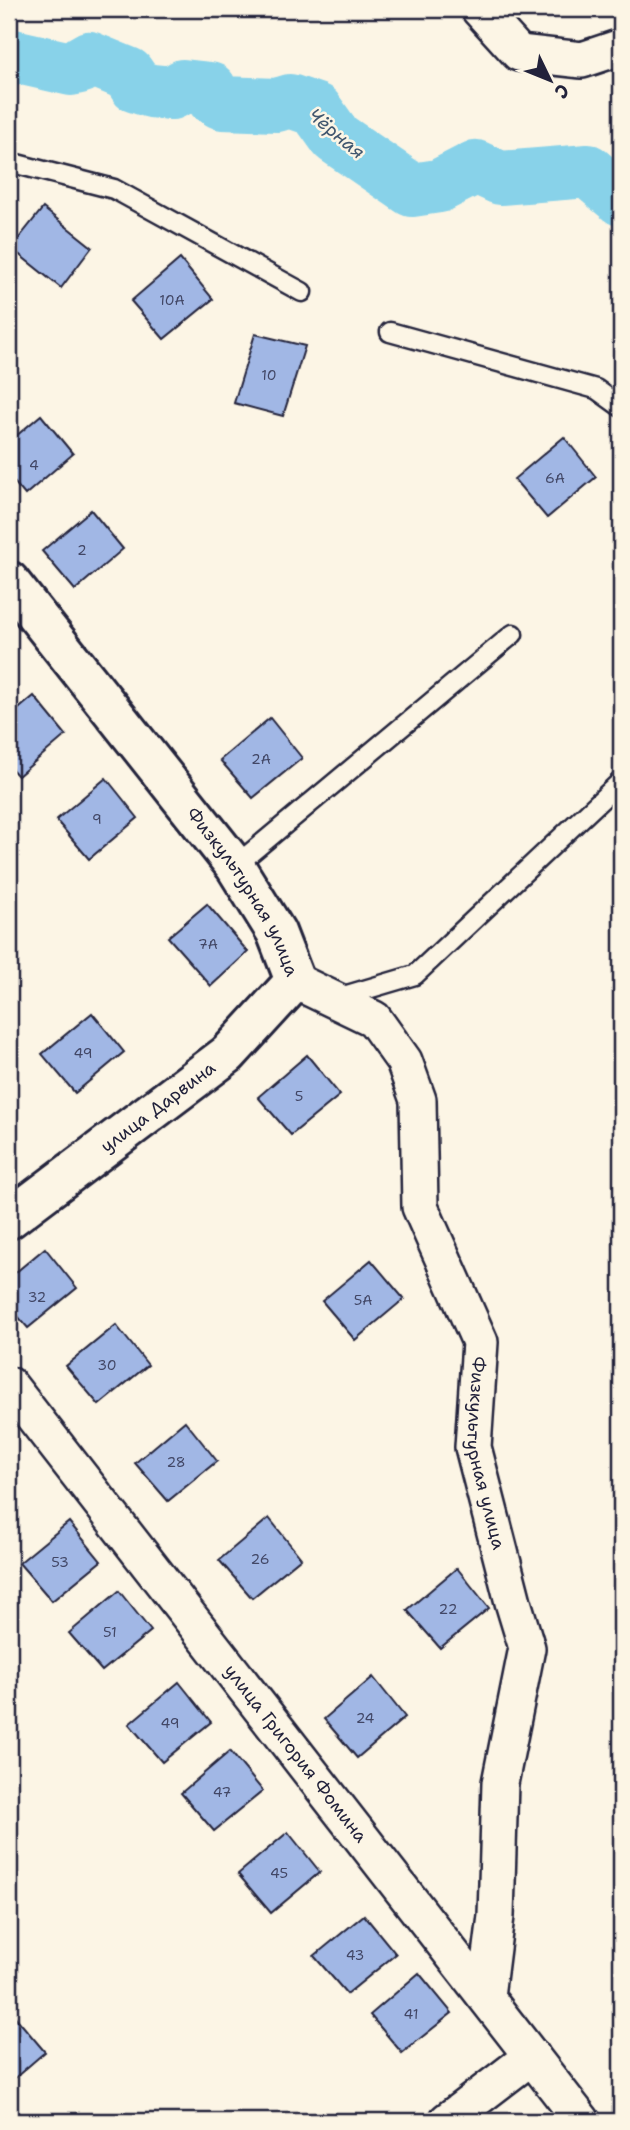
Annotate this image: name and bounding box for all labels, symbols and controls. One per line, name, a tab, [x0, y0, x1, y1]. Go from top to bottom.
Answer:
north arrow	[514, 46, 584, 116]
text: С	[549, 78, 575, 104]
water label: Чёрная	[303, 102, 370, 164]
house number: 10А	[159, 291, 185, 309]
house number: 10	[261, 366, 277, 384]
house number: 4	[29, 456, 39, 474]
house number: 6А	[545, 469, 565, 487]
house number: 2	[77, 541, 87, 559]
house number: 2А	[251, 750, 271, 768]
street label: Физкультурная улица	[181, 802, 304, 980]
house number: 9	[92, 810, 102, 828]
house number: 7А	[198, 935, 218, 953]
house number: 49	[74, 1044, 93, 1062]
street label: улица Дарвина	[96, 1056, 220, 1158]
house number: 5	[295, 1087, 303, 1105]
house number: 32	[28, 1288, 46, 1306]
house number: 5А	[354, 1291, 372, 1309]
house number: 30	[97, 1356, 117, 1374]
street label: Физкультурная улица	[461, 1356, 511, 1552]
house number: 28	[166, 1453, 186, 1471]
house number: 26	[251, 1550, 270, 1568]
house number: 53	[51, 1553, 69, 1571]
house number: 22	[439, 1600, 457, 1618]
house number: 51	[103, 1623, 117, 1641]
street label: улица Григория Фомина	[219, 1659, 373, 1848]
house number: 24	[356, 1709, 375, 1727]
house number: 49	[161, 1714, 180, 1732]
house number: 47	[213, 1783, 231, 1801]
house number: 45	[270, 1864, 288, 1882]
house number: 43	[346, 1946, 364, 1964]
house number: 41	[404, 2005, 418, 2023]

